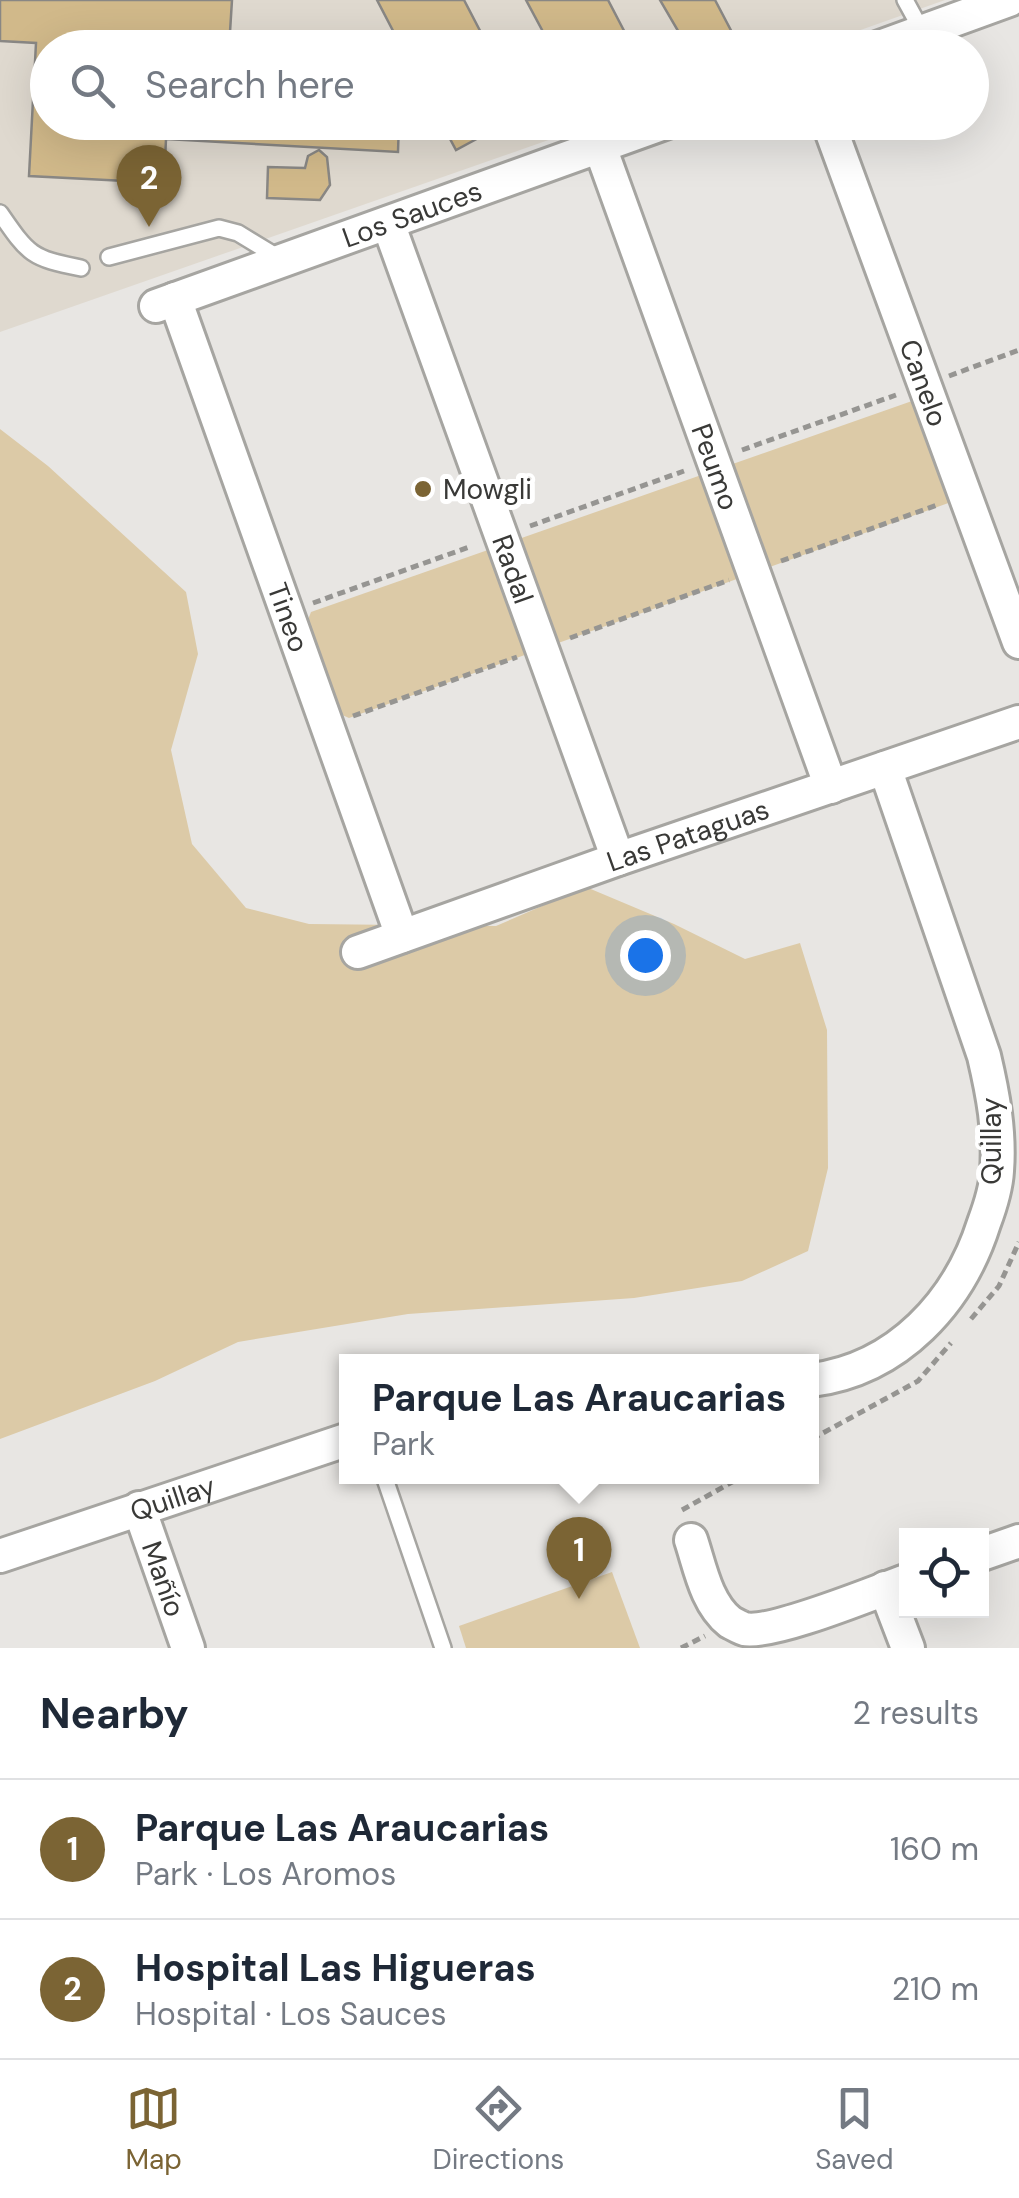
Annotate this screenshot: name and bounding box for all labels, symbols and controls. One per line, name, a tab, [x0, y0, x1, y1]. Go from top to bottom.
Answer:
search box	[30, 30, 989, 140]
icon: search	[65, 58, 120, 113]
text: Search here	[145, 60, 355, 110]
pin: 2	[116, 144, 182, 227]
street label: Los Sauces	[337, 172, 487, 256]
street label: Canelo	[890, 334, 956, 432]
street label: Peumo	[682, 419, 747, 515]
place label: Mowgli	[443, 471, 532, 508]
marker: Mowgli	[412, 478, 434, 500]
street label: Radal	[483, 530, 542, 609]
street label: Tineo	[259, 578, 317, 657]
street label: Las Pataguas	[602, 791, 774, 880]
your location	[620, 930, 671, 981]
street label: Quillay	[973, 1097, 1010, 1185]
popup	[339, 1354, 819, 1484]
text: Parque Las Araucarias	[372, 1373, 786, 1423]
text: Park	[372, 1423, 435, 1465]
street label: Quillay	[125, 1467, 220, 1530]
pin: 1	[546, 1516, 612, 1599]
map controls	[899, 1528, 989, 1618]
button: locate	[899, 1528, 989, 1618]
street label: Mañío	[133, 1536, 194, 1622]
text: Nearby	[40, 1686, 189, 1741]
text: 2 results	[853, 1692, 979, 1734]
text: Parque Las Araucarias	[135, 1803, 549, 1853]
text: 1	[67, 1828, 78, 1870]
text: 160 m	[890, 1828, 979, 1870]
text: Park · Los Aromos	[135, 1853, 396, 1895]
text: Hospital Las Higueras	[135, 1943, 536, 1993]
text: 2	[63, 1968, 82, 2010]
text: 210 m	[892, 1968, 979, 2010]
text: Hospital · Los Sauces	[135, 1993, 447, 2035]
tab: Map	[125, 2081, 182, 2178]
tab: Directions	[433, 2081, 564, 2178]
tab: Saved	[815, 2081, 894, 2178]

